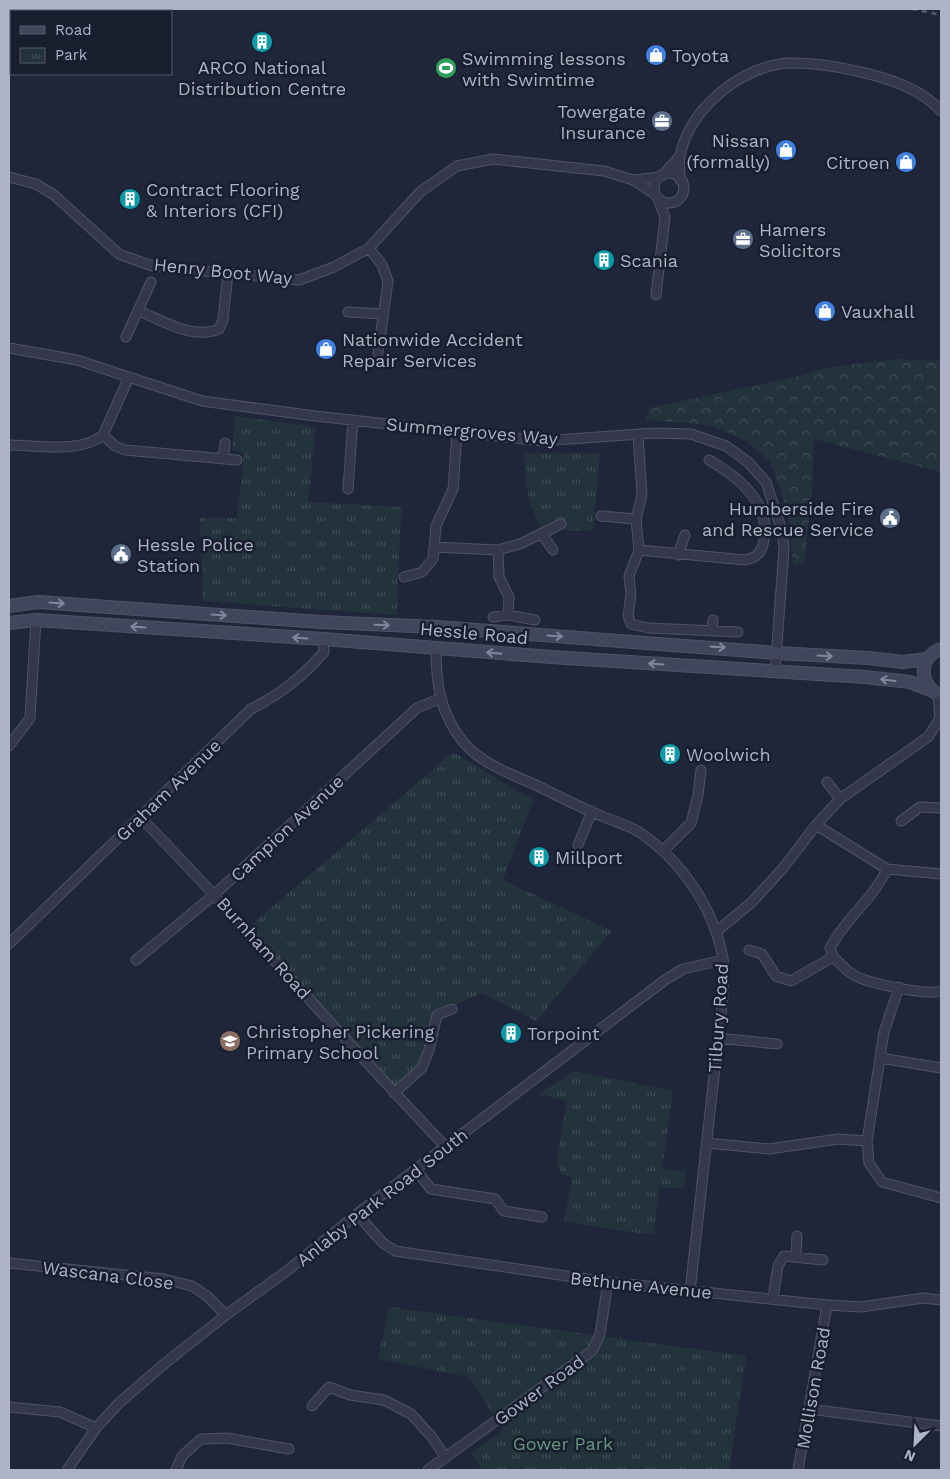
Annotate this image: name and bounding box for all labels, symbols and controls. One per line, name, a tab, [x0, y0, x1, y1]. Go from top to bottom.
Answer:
legend	[10, 10, 172, 75]
text: Road	[55, 21, 92, 39]
building icon: ARCO National Distribution Centre	[250, 30, 274, 54]
shop icon: Toyota	[644, 43, 668, 67]
place label: Toyota	[672, 45, 729, 66]
text: Park	[55, 46, 88, 64]
place label: Swimming lessons with Swimtime	[462, 48, 626, 90]
sports icon: Swimming lessons with Swimtime	[434, 56, 458, 80]
place label: ARCO National Distribution Centre	[178, 57, 346, 99]
place label: Towergate Insurance	[557, 101, 646, 143]
office icon: Towergate Insurance	[650, 109, 674, 133]
place label: Nissan (formally)	[686, 130, 770, 172]
shop icon: Nissan (formally)	[774, 138, 798, 162]
shop icon: Citroen	[894, 150, 918, 174]
place label: Citroen	[826, 152, 890, 173]
place label: Contract Flooring & Interiors (CFI)	[146, 179, 300, 221]
building icon: Contract Flooring & Interiors (CFI)	[118, 187, 142, 211]
place label: Hamers Solicitors	[759, 219, 841, 261]
office icon: Hamers Solicitors	[731, 227, 755, 251]
building icon: Scania	[592, 248, 616, 272]
place label: Scania	[620, 250, 678, 271]
street label: Henry Boot Way	[153, 253, 294, 289]
shop icon: Vauxhall	[813, 299, 837, 323]
place label: Vauxhall	[841, 301, 915, 322]
place label: Nationwide Accident Repair Services	[342, 329, 523, 371]
shop icon: Nationwide Accident Repair Services	[314, 337, 338, 361]
street label: Summergroves Way	[385, 413, 559, 449]
place label: Humberside Fire and Rescue Service	[702, 498, 874, 540]
public building icon: Humberside Fire and Rescue Service	[878, 506, 902, 530]
place label: Hessle Police Station	[137, 534, 254, 576]
public building icon: Hessle Police Station	[109, 542, 133, 566]
one-way arrow	[49, 599, 65, 608]
one-way arrow	[211, 610, 227, 620]
street label: Hessle Road	[419, 618, 529, 648]
one-way arrow	[373, 620, 389, 629]
one-way arrow	[130, 623, 146, 632]
one-way arrow	[547, 632, 563, 641]
one-way arrow	[292, 633, 308, 642]
one-way arrow	[709, 643, 725, 652]
one-way arrow	[486, 648, 502, 657]
one-way arrow	[817, 651, 833, 660]
one-way arrow	[649, 659, 665, 668]
one-way arrow	[881, 674, 897, 684]
street label: Graham Avenue	[111, 735, 225, 845]
building icon: Woolwich	[658, 742, 682, 766]
place label: Woolwich	[686, 744, 771, 765]
street label: Campion Avenue	[226, 770, 348, 886]
building icon: Millport	[527, 845, 551, 869]
place label: Millport	[555, 847, 623, 868]
street label: Burnham Road	[213, 893, 315, 1003]
street label: Tilbury Road	[704, 963, 732, 1073]
place label: Christopher Pickering Primary School	[246, 1021, 435, 1063]
building icon: Torpoint	[499, 1021, 523, 1045]
place label: Torpoint	[527, 1023, 600, 1044]
school or university icon: Christopher Pickering Primary School	[218, 1029, 242, 1053]
street label: Anlaby Park Road South	[292, 1124, 472, 1270]
street label: Wascana Close	[41, 1257, 175, 1293]
street label: Bethune Avenue	[569, 1267, 713, 1303]
street label: Mollison Road	[792, 1325, 834, 1451]
street label: Gower Road	[490, 1350, 588, 1430]
north arrow	[890, 1419, 940, 1469]
park label: Gower Park	[513, 1433, 613, 1454]
text: N	[902, 1446, 918, 1465]

